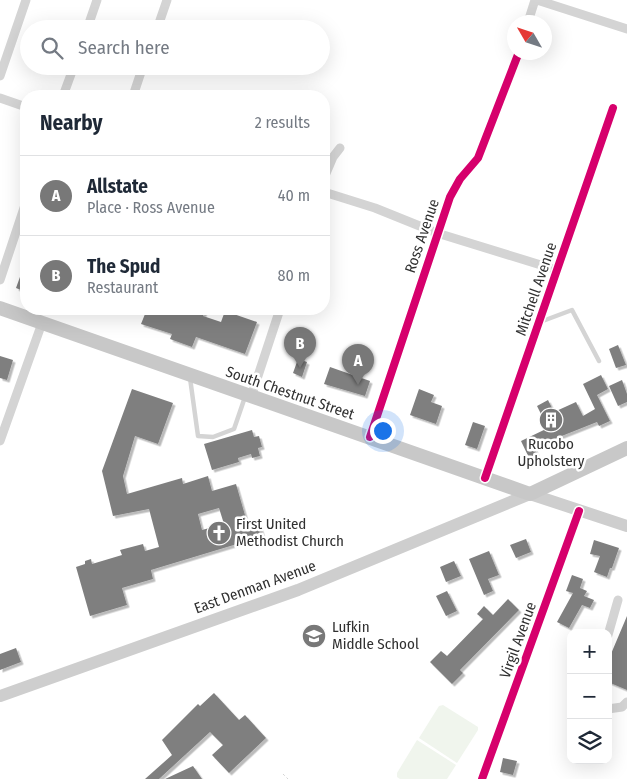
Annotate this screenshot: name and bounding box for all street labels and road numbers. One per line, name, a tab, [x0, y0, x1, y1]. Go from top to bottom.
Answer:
street label: Ross Avenue	[401, 197, 443, 275]
street label: Mitchell Avenue	[512, 240, 560, 338]
street label: South Chestnut Street	[223, 363, 357, 423]
street label: East Denman Avenue	[192, 557, 318, 617]
street label: Virgil Avenue	[496, 599, 540, 681]

